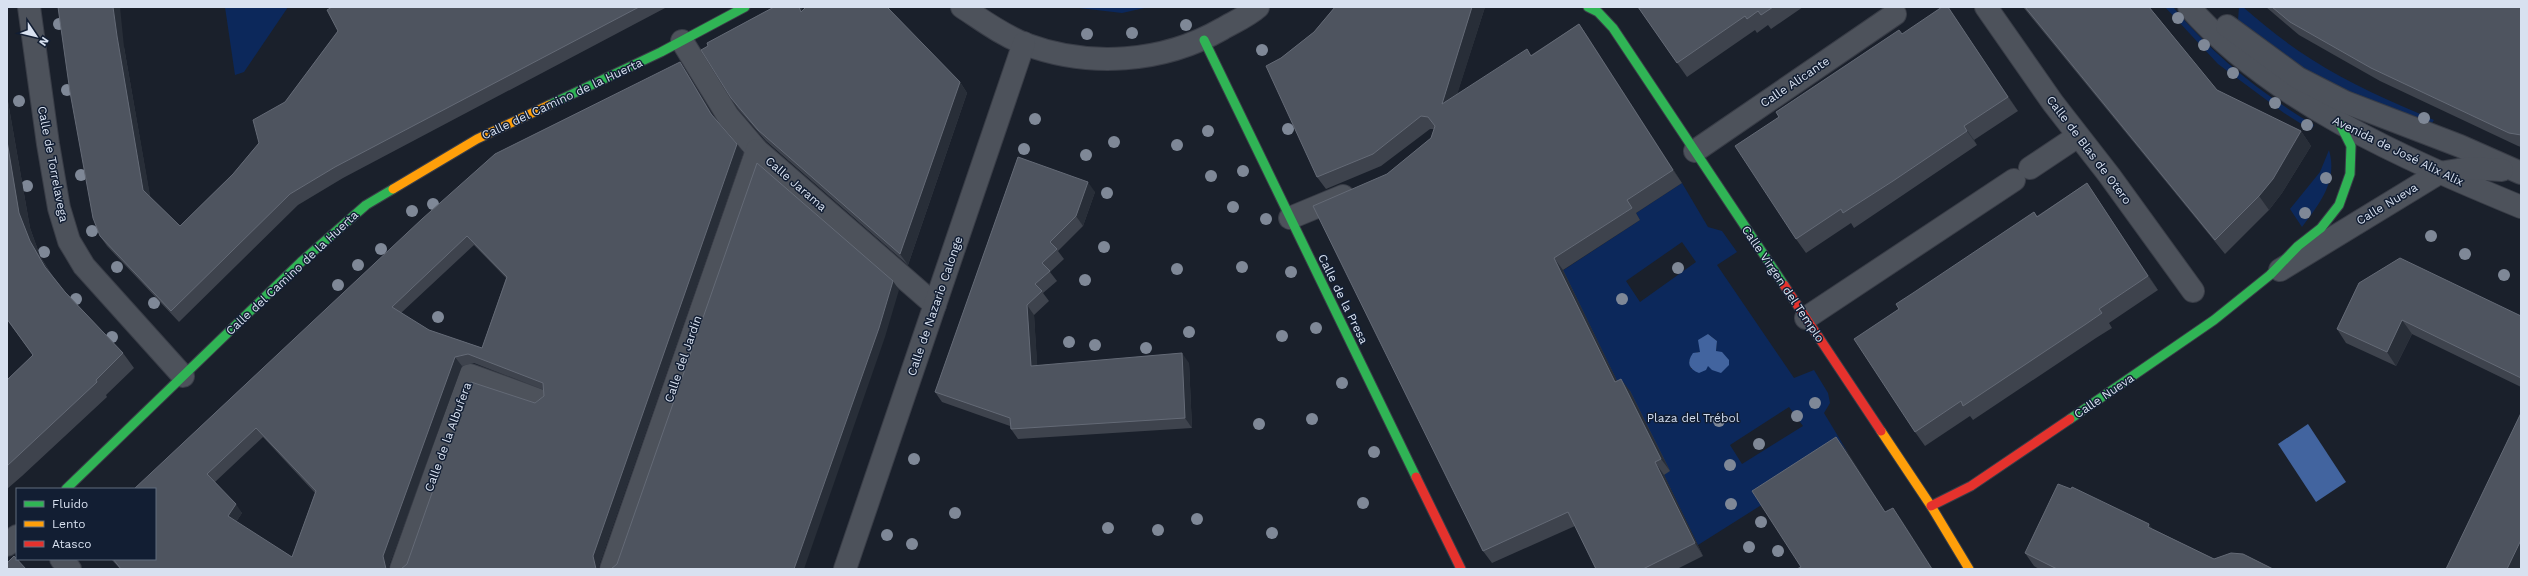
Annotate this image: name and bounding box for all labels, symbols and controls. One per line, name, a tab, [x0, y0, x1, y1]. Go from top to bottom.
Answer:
north arrow	[16, 16, 56, 56]
text: N	[36, 34, 51, 49]
street label: Calle Alicante	[1758, 54, 1832, 110]
street label: Calle del Camino de la Huerta	[479, 55, 645, 142]
street label: Calle de Blas de Otero	[2044, 93, 2134, 207]
street label: Calle de Torrelavega	[35, 105, 71, 223]
street label: Avenida de José Alix Alix	[2330, 113, 2466, 189]
street label: Calle Jarama	[763, 154, 830, 214]
street label: Calle Nueva	[2354, 180, 2420, 228]
street label: Calle del Camino de la Huerta	[223, 208, 361, 338]
street label: Calle Virgen del Templo	[1739, 223, 1827, 345]
street label: Calle de Nazario Calonge	[905, 234, 966, 378]
street label: Calle de la Presa	[1315, 252, 1371, 346]
street label: Calle del Jardín	[662, 314, 704, 404]
street label: Calle Nueva	[2071, 371, 2137, 421]
street label: Calle de la Albufera	[422, 380, 474, 494]
park label: Plaza del Trébol	[1647, 411, 1740, 425]
legend	[16, 488, 156, 560]
text: Fluido	[52, 497, 88, 511]
text: Lento	[52, 517, 86, 531]
text: Atasco	[52, 537, 92, 551]

